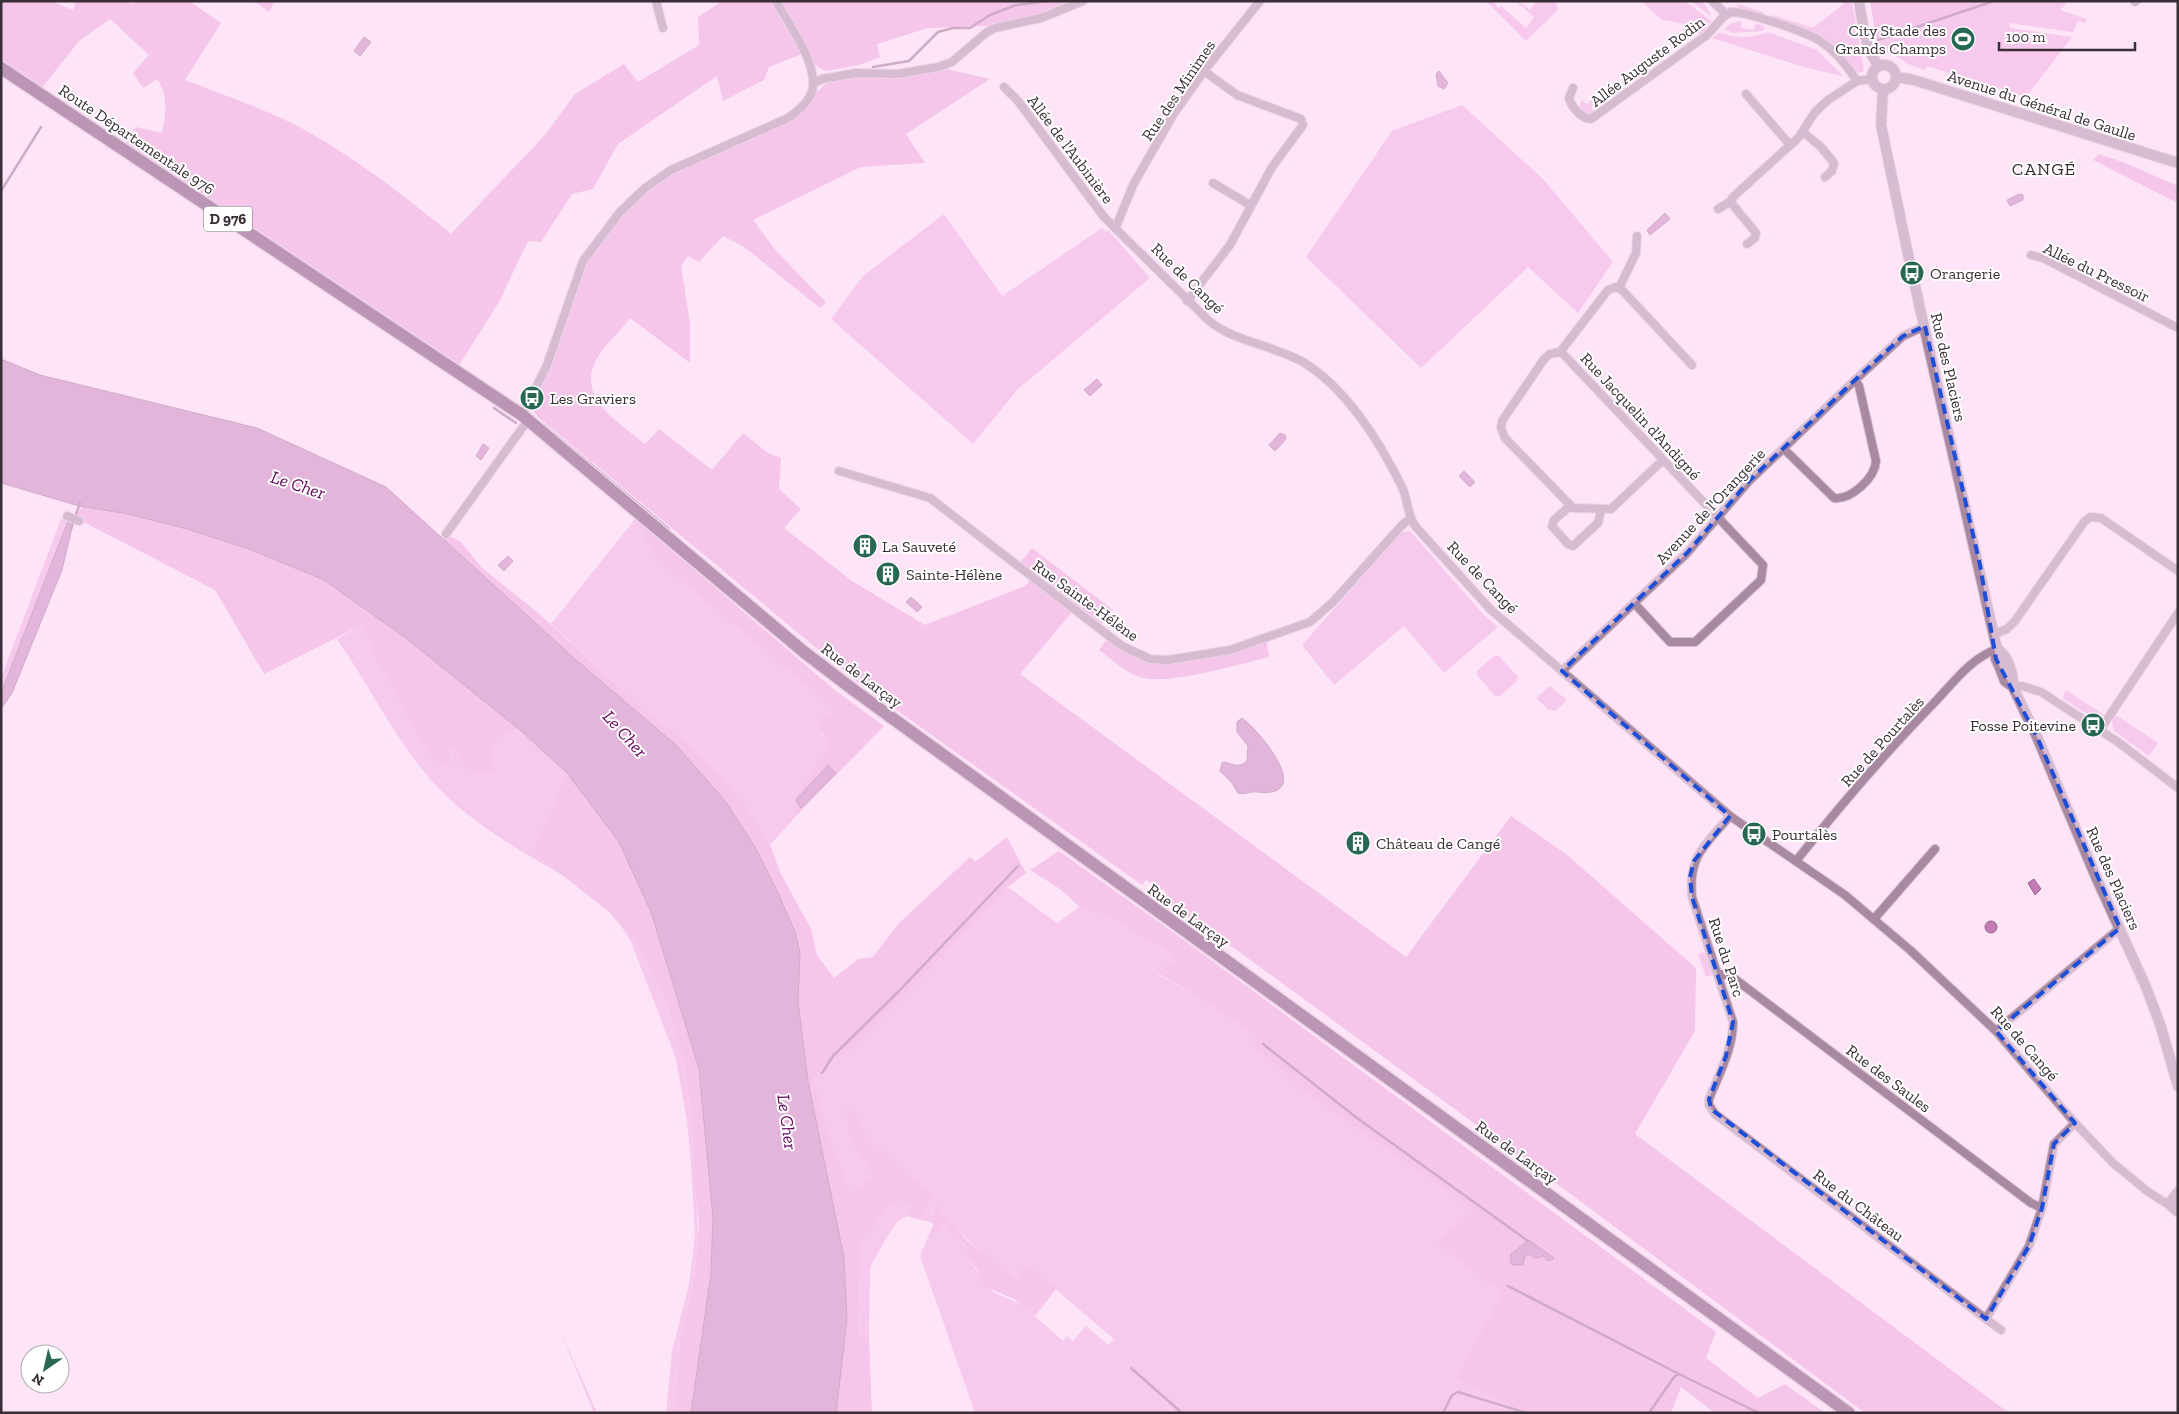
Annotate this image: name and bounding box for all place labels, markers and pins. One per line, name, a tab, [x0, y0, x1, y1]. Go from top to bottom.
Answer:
place label: City Stade des Grands Champs	[1835, 21, 1946, 58]
sports icon: City Stade des Grands Champs	[1950, 26, 1976, 52]
bus stop icon: Orangerie	[1899, 260, 1925, 286]
place label: Orangerie	[1930, 264, 2000, 283]
bus stop icon: Les Graviers	[519, 385, 545, 411]
place label: Les Graviers	[550, 389, 636, 408]
building icon: La Sauveté	[852, 533, 878, 559]
place label: La Sauveté	[882, 537, 956, 556]
building icon: Sainte-Hélène	[875, 561, 901, 587]
place label: Sainte-Hélène	[906, 565, 1002, 584]
bus stop icon: Fosse Poitevine	[2080, 712, 2106, 738]
place label: Fosse Poitevine	[1970, 716, 2076, 735]
bus stop icon: Pourtalès	[1741, 821, 1767, 847]
place label: Pourtalès	[1772, 825, 1837, 844]
building icon: Château de Cangé	[1345, 830, 1371, 856]
place label: Château de Cangé	[1376, 834, 1500, 853]

